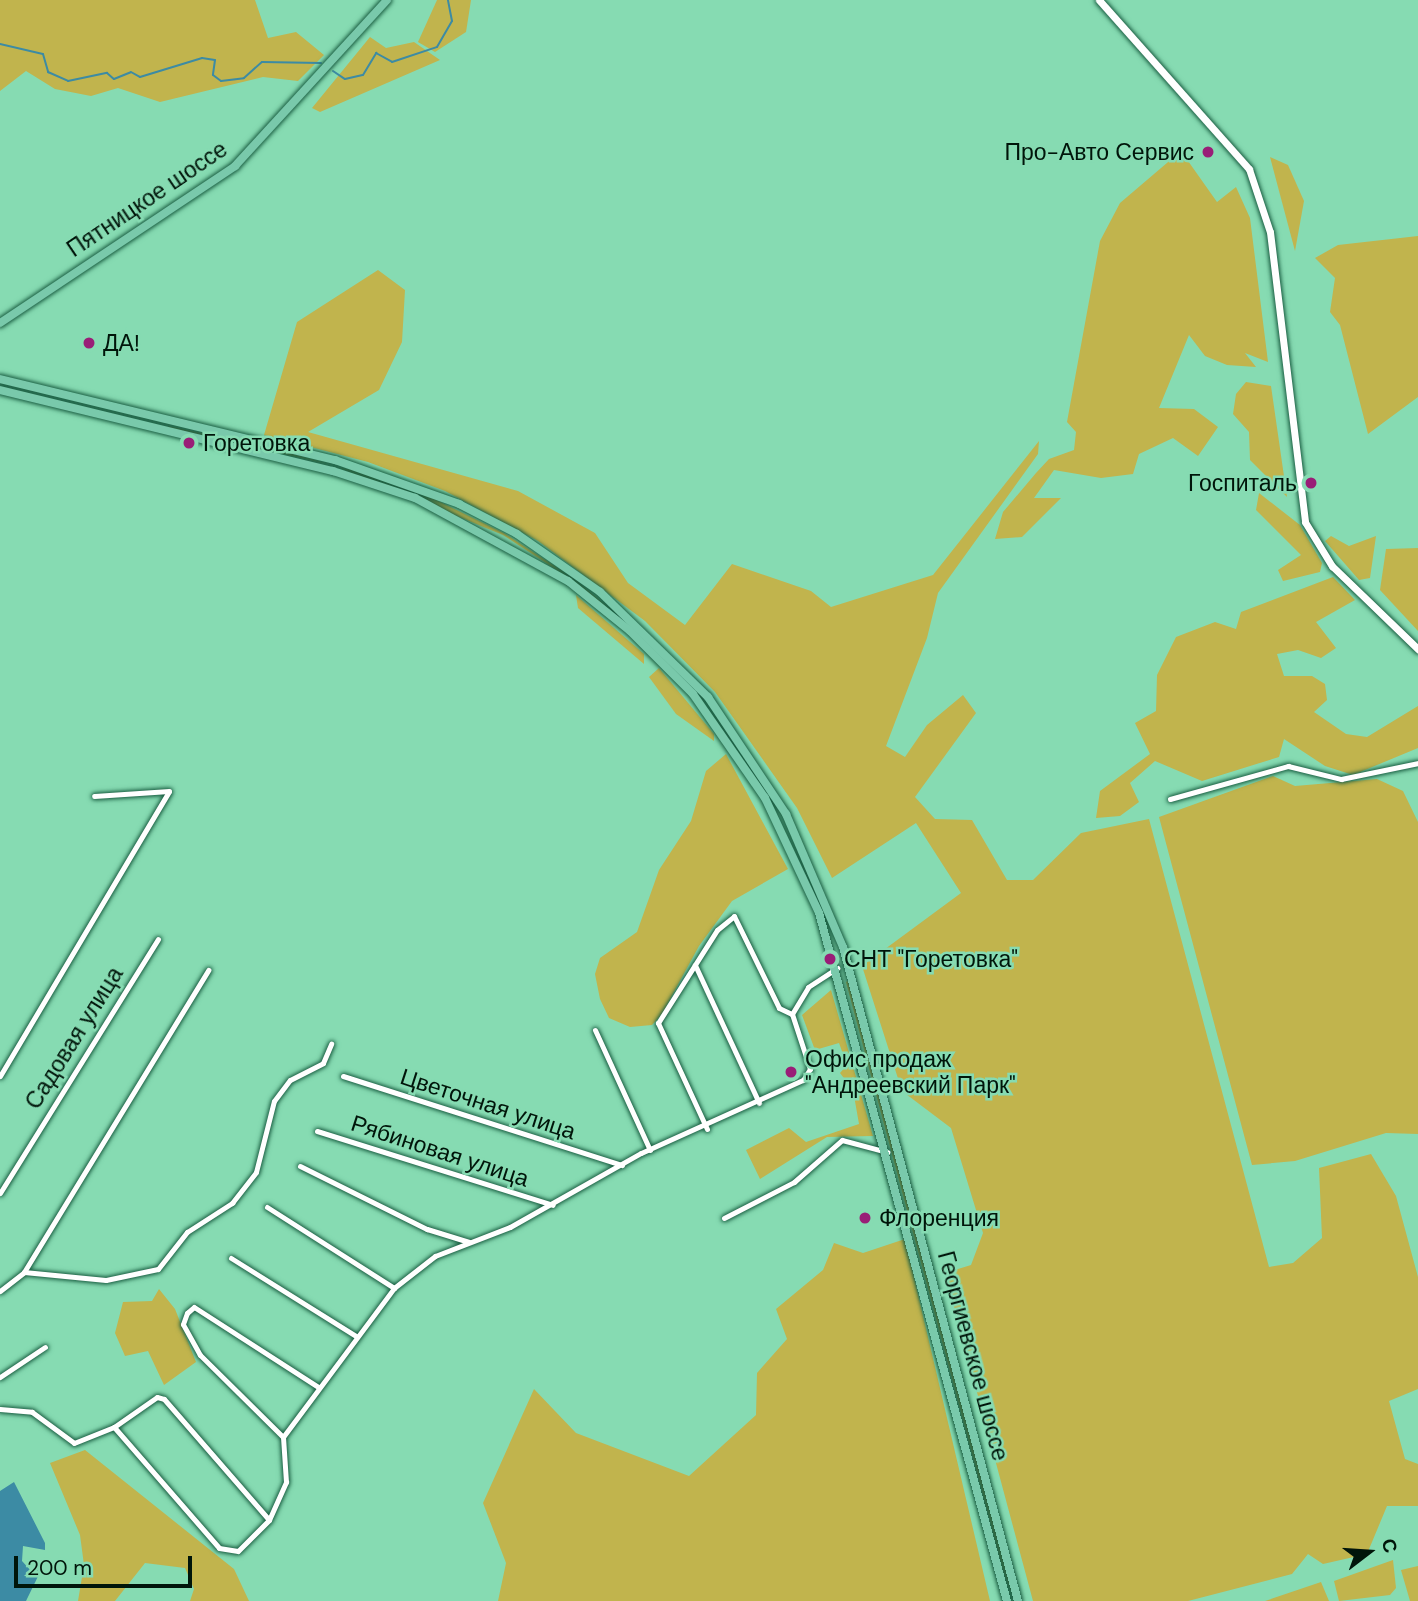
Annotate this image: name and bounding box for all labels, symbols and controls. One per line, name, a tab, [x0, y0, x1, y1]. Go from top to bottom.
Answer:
street label: Пятницкое шоссе	[62, 135, 232, 263]
place label: Про-Авто Сервис	[1004, 138, 1194, 166]
marker: Про-Авто Сервис	[1200, 144, 1216, 160]
place label: ДА!	[103, 329, 140, 357]
marker: ДА!	[81, 335, 97, 351]
place label: Горетовка	[203, 429, 310, 457]
marker: Горетовка	[181, 435, 197, 451]
place label: Госпиталь	[1188, 469, 1297, 497]
marker: Госпиталь	[1303, 475, 1319, 491]
place label: СНТ "Горетовка"	[844, 945, 1018, 973]
marker: СНТ "Горетовка"	[822, 951, 838, 967]
street label: Садовая улица	[19, 962, 129, 1114]
place label: Офис продаж "Андреевский Парк"	[805, 1045, 1016, 1099]
street label: Цветочная улица	[397, 1063, 579, 1145]
marker: Офис продаж "Андреевский Парк"	[783, 1064, 799, 1080]
street label: Рябиновая улица	[348, 1109, 532, 1193]
place label: Флоренция	[879, 1204, 999, 1232]
marker: Флоренция	[857, 1210, 873, 1226]
street label: Георгиевское шоссе	[932, 1248, 1014, 1464]
north arrow	[1334, 1517, 1404, 1587]
text: С	[1376, 1535, 1404, 1556]
scale bar	[18, 1542, 196, 1586]
text: 200 m	[27, 1554, 92, 1582]

